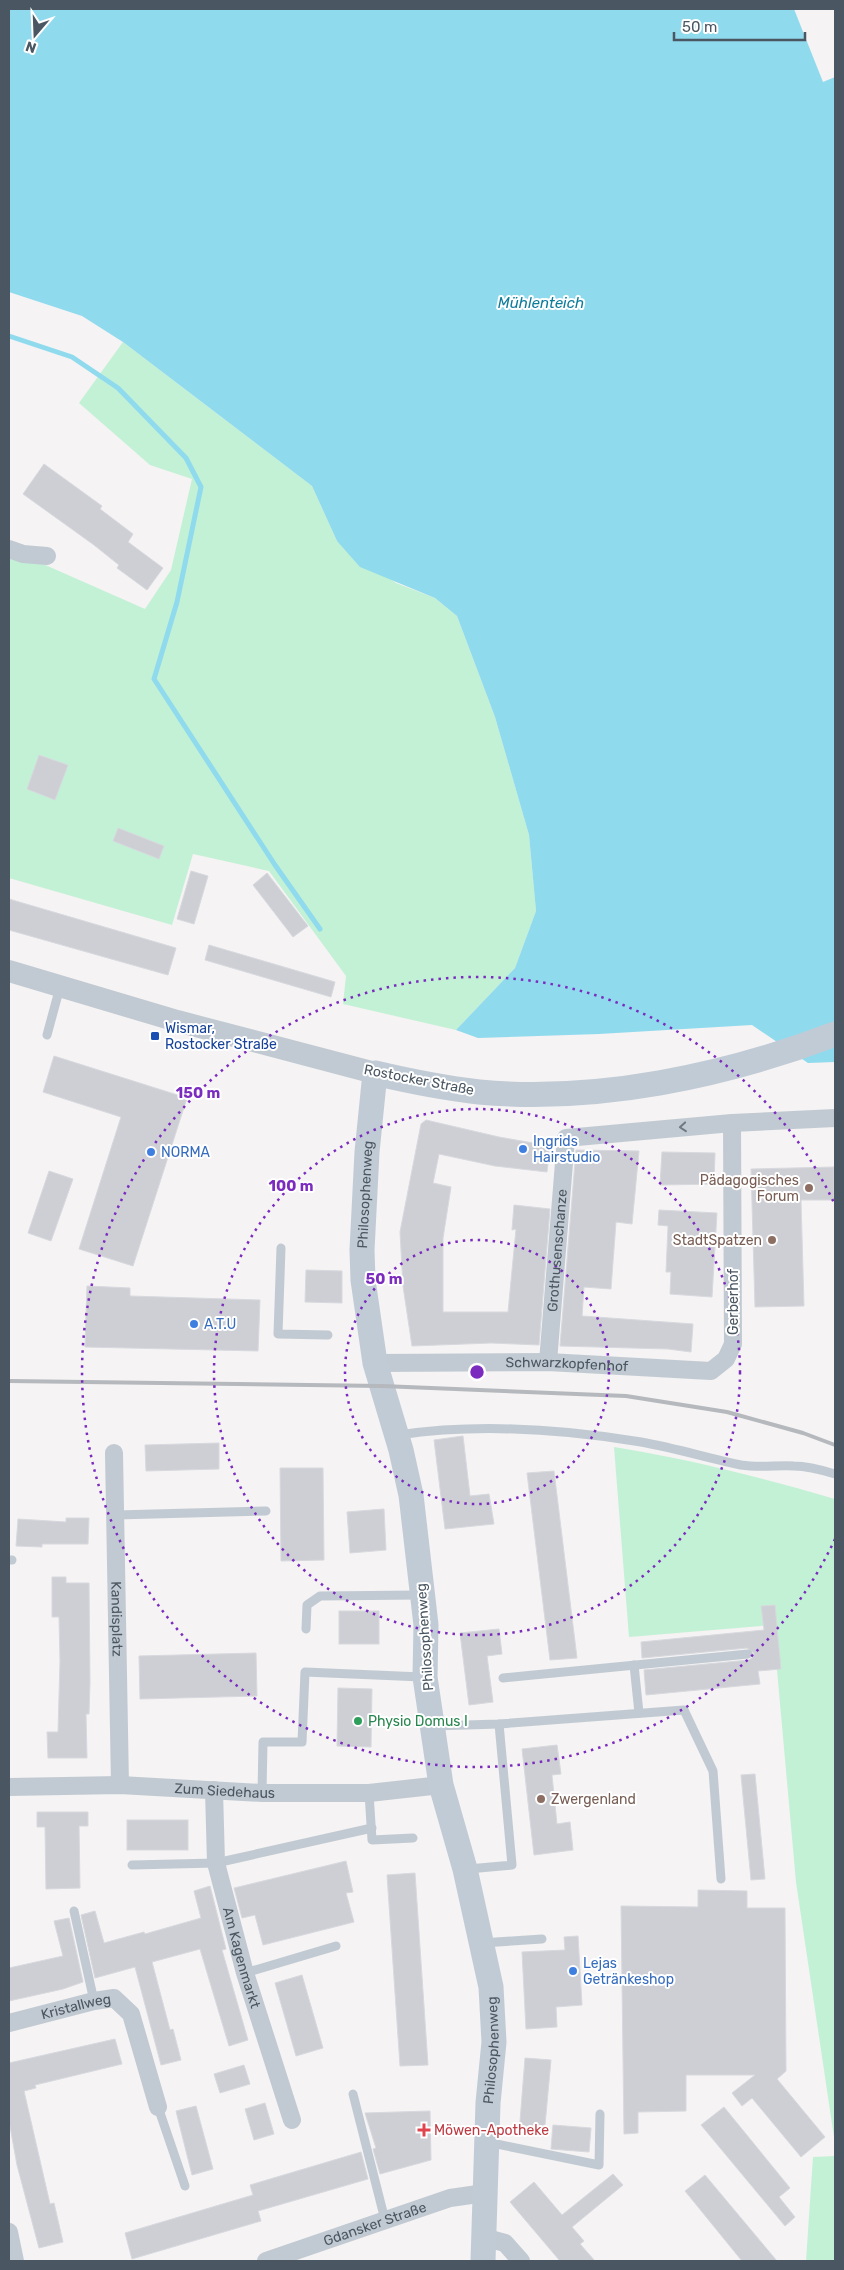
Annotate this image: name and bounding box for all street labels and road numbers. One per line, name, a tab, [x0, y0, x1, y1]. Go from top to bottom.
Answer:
street label: Rostocker Straße	[362, 1061, 476, 1099]
street label: Philosophenweg	[354, 1140, 377, 1249]
street label: Grothusenschanze	[544, 1188, 570, 1312]
street label: Gerberhof	[725, 1268, 742, 1335]
street label: Schwarzkopfenhof	[506, 1353, 629, 1375]
street label: Kandisplatz	[108, 1581, 126, 1657]
street label: Philosophenweg	[413, 1583, 437, 1691]
street label: Zum Siedehaus	[174, 1780, 275, 1802]
street label: Am Kagenmarkt	[219, 1905, 264, 2011]
street label: Kristallweg	[39, 1990, 112, 2023]
street label: Philosophenweg	[479, 1996, 503, 2105]
street label: Gdansker Straße	[321, 2198, 429, 2249]

